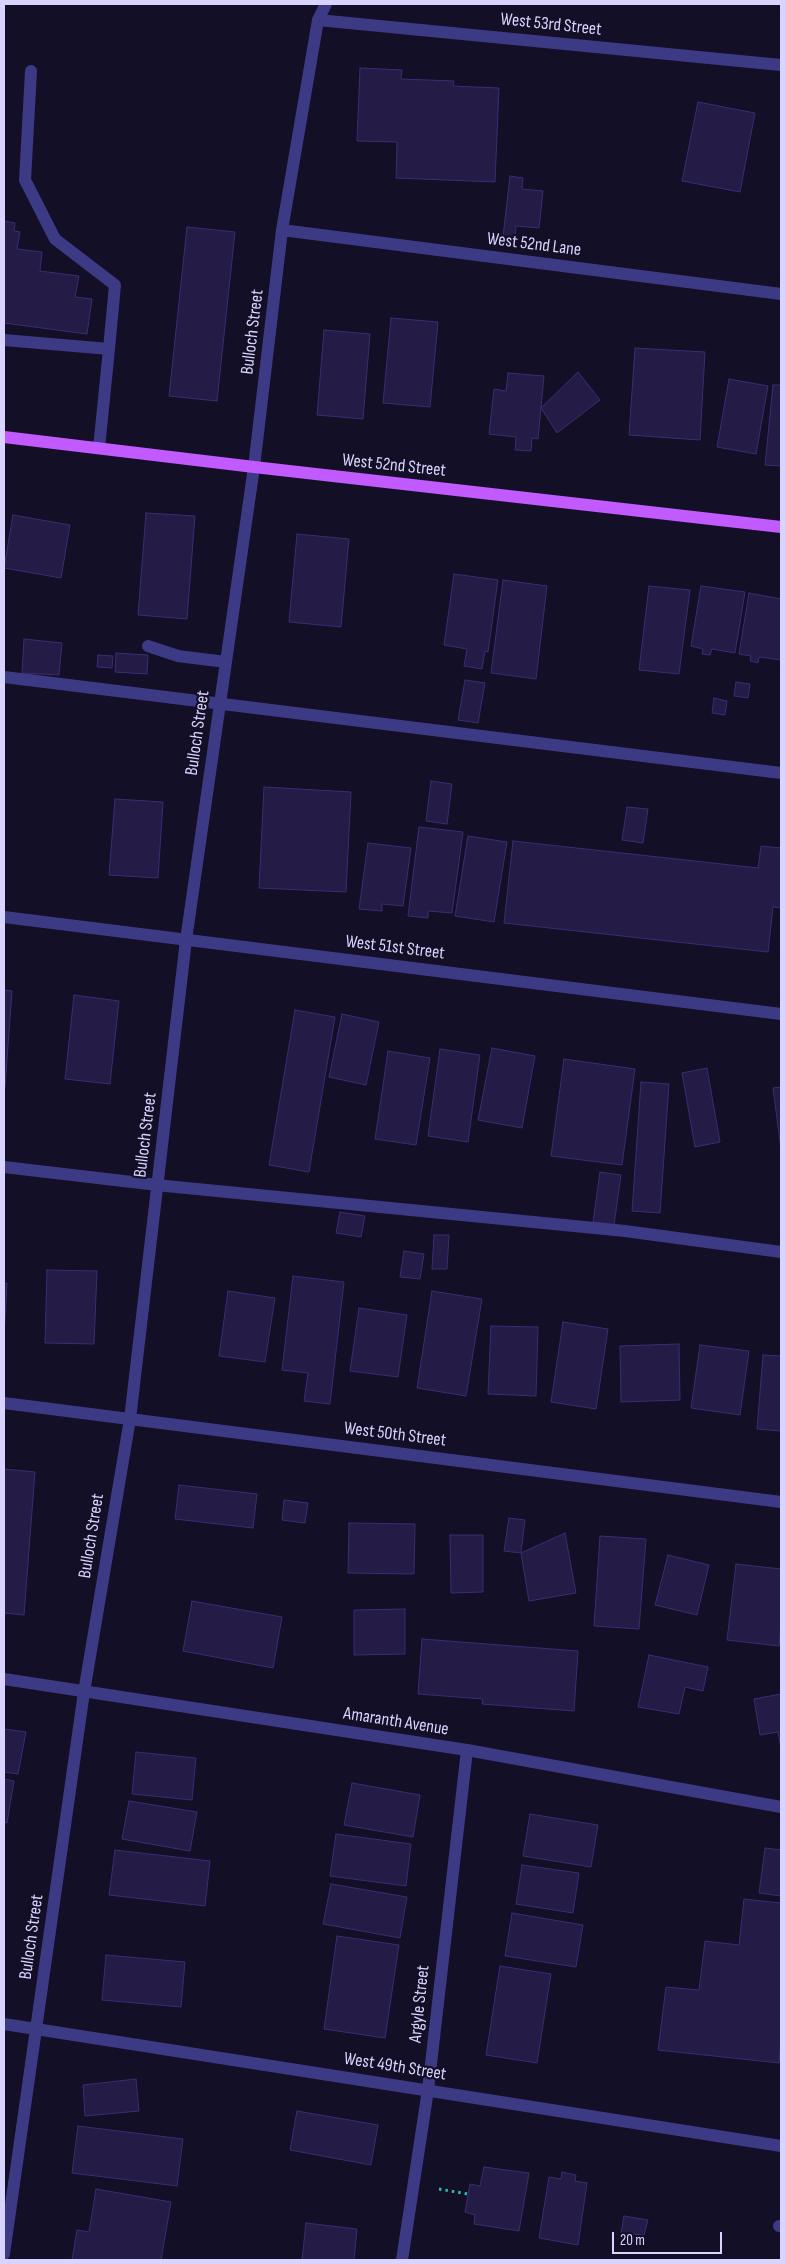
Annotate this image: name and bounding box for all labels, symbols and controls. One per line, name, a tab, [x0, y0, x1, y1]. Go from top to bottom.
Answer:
street label: West 53rd Street	[499, 9, 603, 41]
street label: West 52nd Lane	[486, 229, 582, 261]
street label: Bulloch Street	[237, 288, 269, 376]
street label: West 52nd Street	[341, 450, 447, 482]
street label: Bulloch Street	[181, 689, 215, 777]
street label: West 51st Street	[344, 931, 446, 965]
street label: Bulloch Street	[130, 1091, 162, 1179]
street label: West 50th Street	[343, 1418, 447, 1452]
street label: Bulloch Street	[75, 1492, 109, 1580]
street label: Amaranth Avenue	[342, 1703, 450, 1741]
street label: Bulloch Street	[15, 1893, 49, 1981]
street label: Argyle Street	[405, 1964, 435, 2044]
street label: West 49th Street	[342, 2048, 448, 2086]
scale bar	[615, 2222, 725, 2254]
text: 20 m	[620, 2231, 645, 2250]

